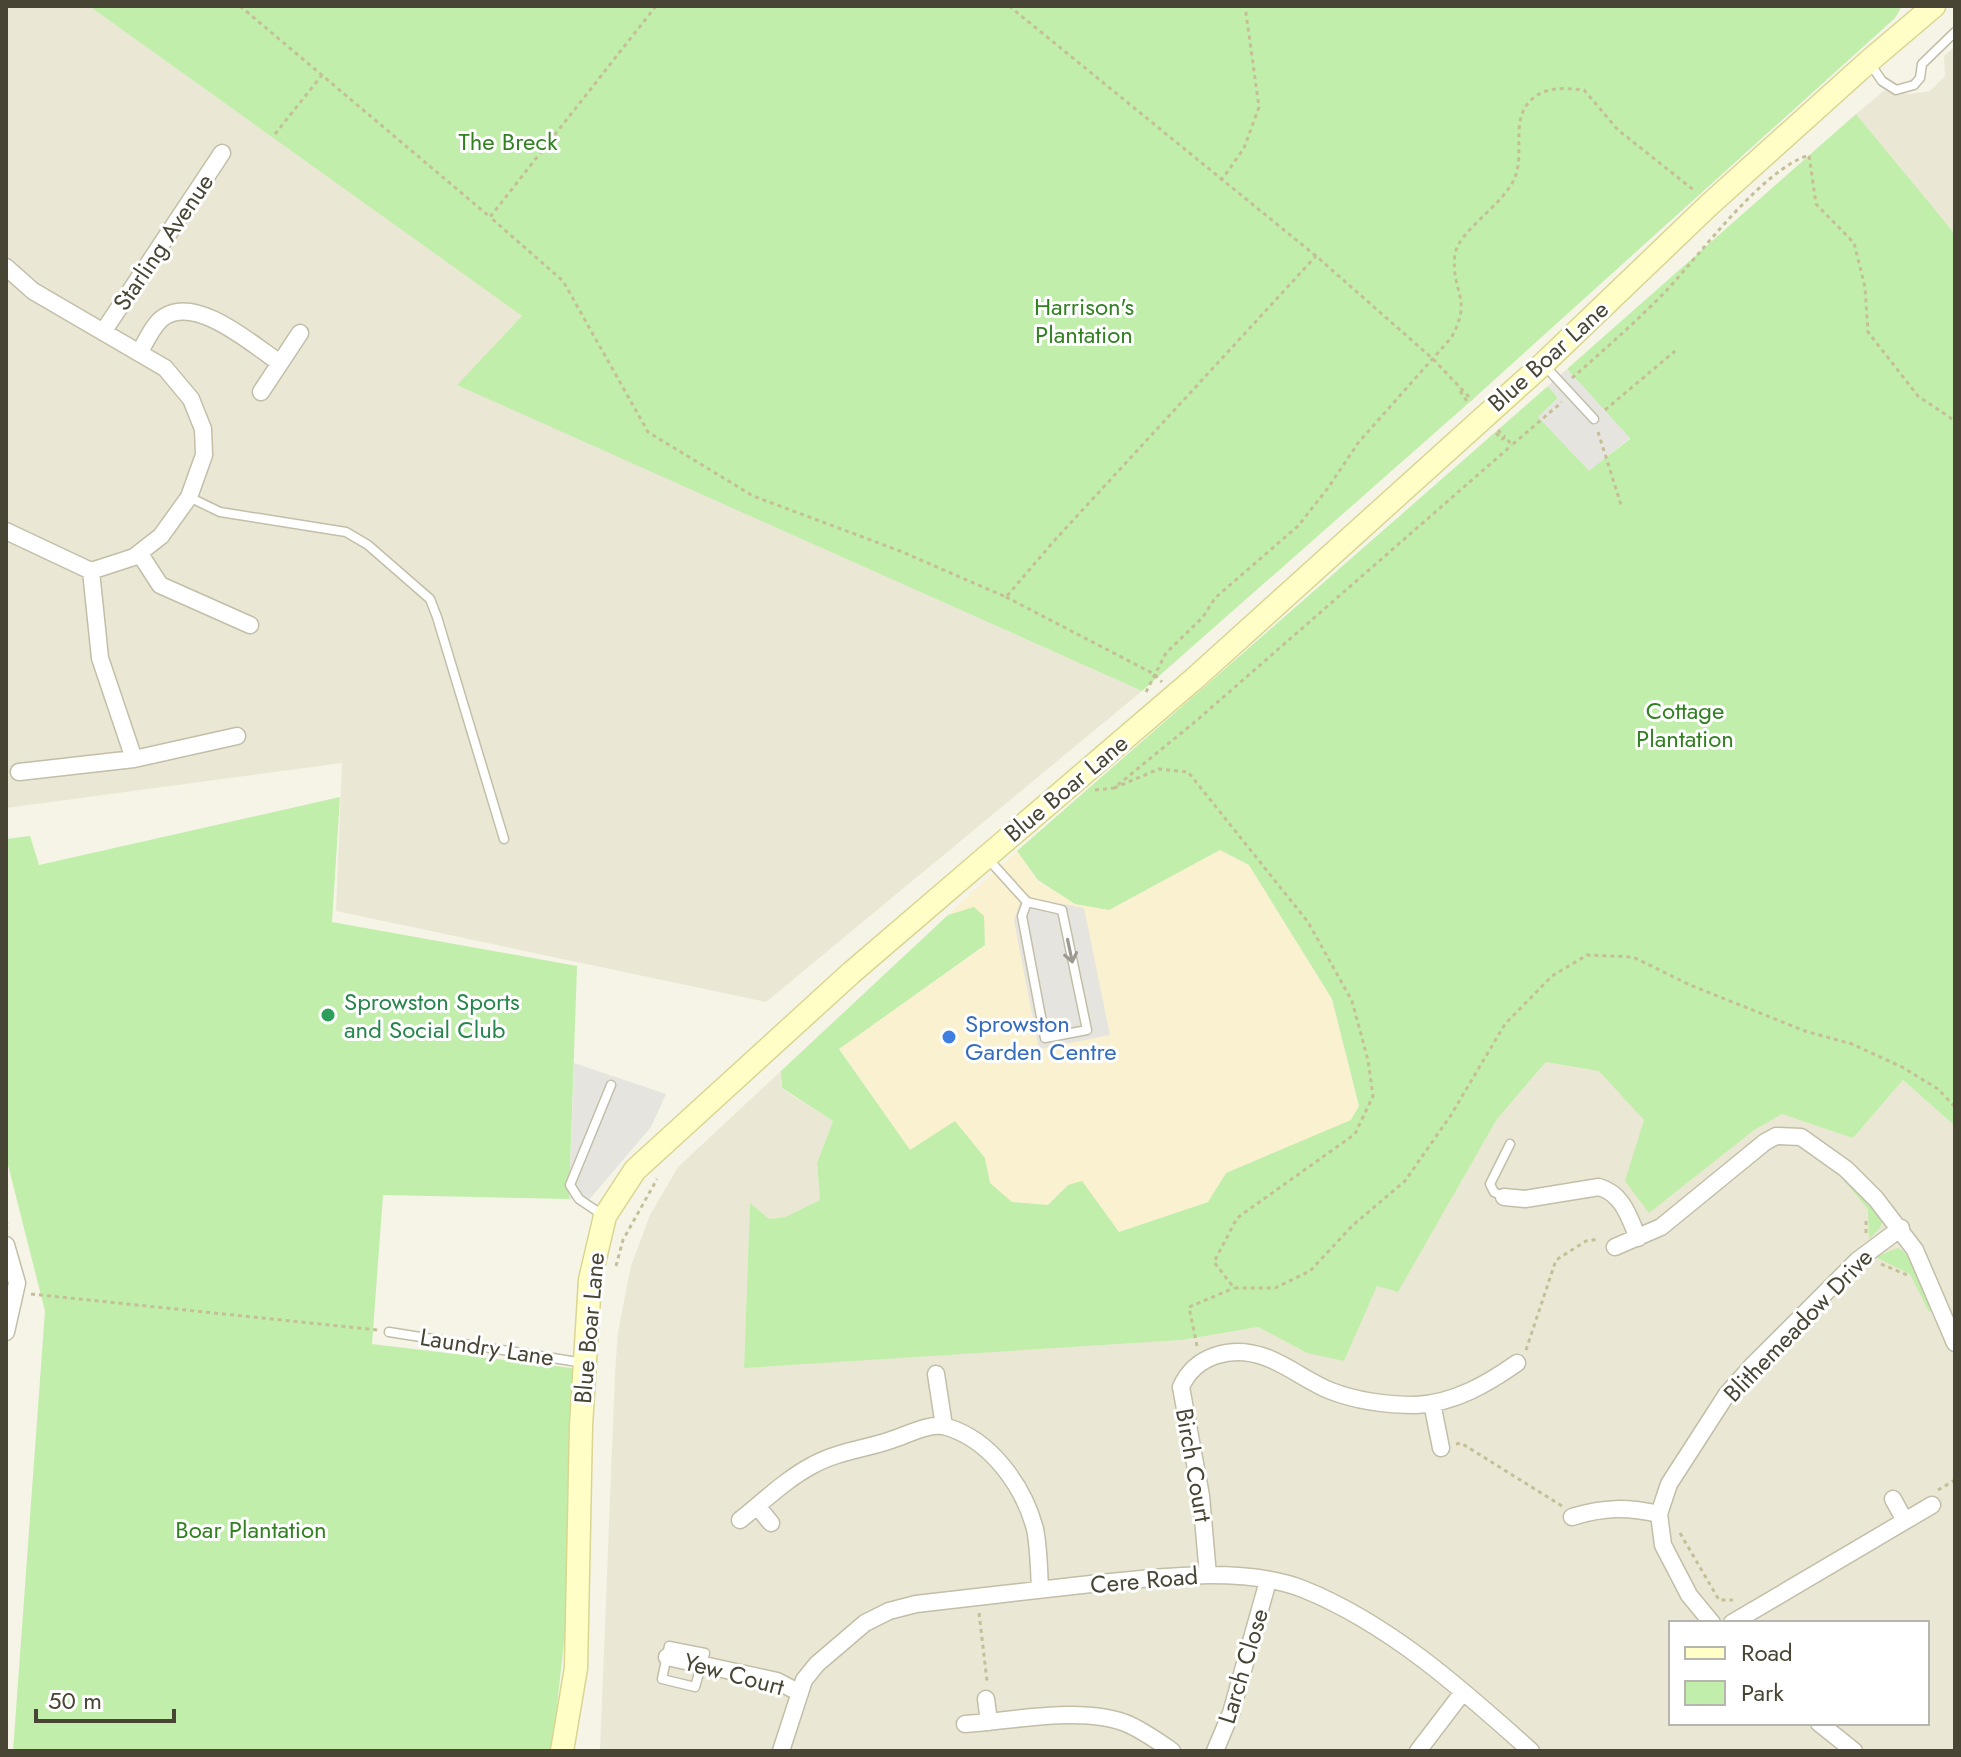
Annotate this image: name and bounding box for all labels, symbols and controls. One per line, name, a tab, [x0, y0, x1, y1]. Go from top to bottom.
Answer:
park label: The Breck	[459, 124, 558, 159]
street label: Starling Avenue	[104, 166, 222, 318]
park label: Harrison's Plantation	[1034, 289, 1134, 352]
street label: Blue Boar Lane	[1480, 292, 1616, 420]
park label: Cottage Plantation	[1636, 693, 1734, 756]
street label: Blue Boar Lane	[997, 726, 1135, 850]
one-way arrow	[1063, 938, 1078, 963]
place label: Sprowston Sports and Social Club	[344, 984, 520, 1047]
marker: Sprowston Sports and Social Club	[319, 1006, 337, 1024]
place label: Sprowston Garden Centre	[965, 1006, 1117, 1069]
marker: Sprowston Garden Centre	[940, 1028, 958, 1046]
street label: Blithemeadow Drive	[1715, 1240, 1881, 1410]
street label: Blue Boar Lane	[565, 1251, 613, 1405]
street label: Laundry Lane	[417, 1319, 557, 1375]
street label: Birch Court	[1167, 1405, 1221, 1525]
park label: Boar Plantation	[175, 1512, 327, 1547]
street label: Cere Road	[1089, 1558, 1199, 1602]
street label: Larch Close	[1209, 1604, 1277, 1728]
legend	[1669, 1621, 1929, 1725]
text: Road	[1741, 1635, 1793, 1670]
street label: Yew Court	[680, 1644, 788, 1704]
scale bar	[36, 1673, 174, 1723]
text: Park	[1741, 1675, 1784, 1710]
text: 50 m	[48, 1683, 102, 1718]

